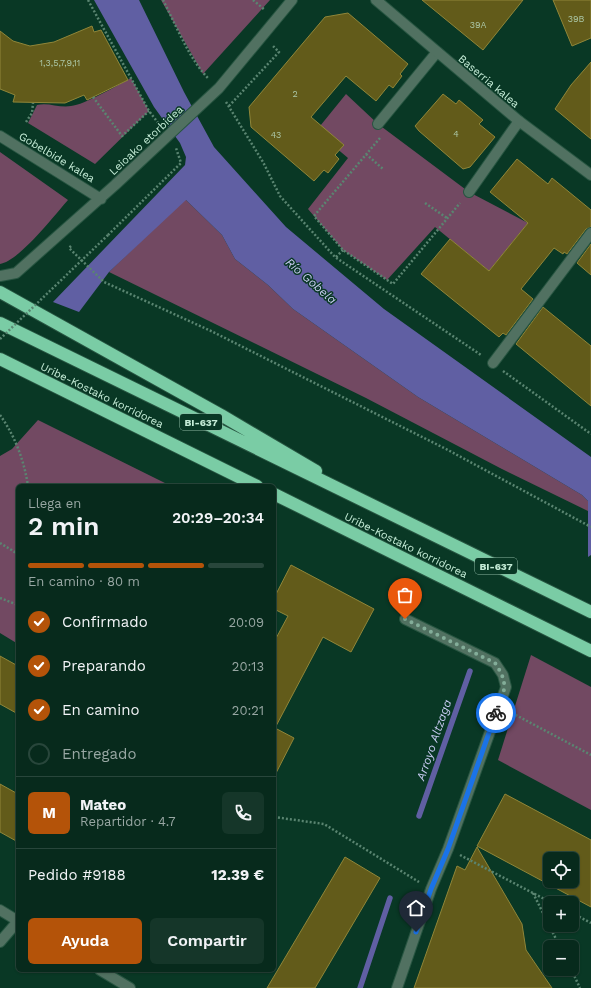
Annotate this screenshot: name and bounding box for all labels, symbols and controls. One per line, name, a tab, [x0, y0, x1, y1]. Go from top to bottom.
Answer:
house number: 39B	[568, 14, 584, 24]
house number: 39A	[470, 20, 486, 30]
street label: Baserria kalea	[456, 52, 522, 111]
house number: 1,3,5,7,9,11	[40, 58, 80, 68]
house number: 2	[292, 89, 298, 99]
street label: Leioako etorbidea	[107, 103, 186, 178]
house number: 4	[453, 129, 459, 139]
street label: Gobelbide kalea	[16, 130, 97, 185]
house number: 43	[271, 130, 281, 140]
water label: Río Gobela	[283, 255, 340, 307]
street label: Uribe-Kostako korridorea	[38, 360, 165, 431]
road number: BI-637	[180, 414, 222, 430]
text: Llega en	[28, 496, 81, 511]
text: 20:29–20:34	[172, 509, 264, 527]
street label: Uribe-Kostako korridorea	[342, 510, 469, 581]
text: 2 min	[28, 511, 99, 541]
road number: BI-637	[475, 558, 517, 574]
text: En camino · 80 m	[28, 574, 140, 589]
pin	[388, 578, 422, 619]
icon: bag	[394, 584, 416, 606]
icon: check	[28, 611, 50, 633]
text: Confirmado	[62, 613, 148, 631]
text: 20:09	[228, 615, 264, 630]
icon: check	[28, 655, 50, 677]
text: Preparando	[62, 657, 146, 675]
text: 20:13	[232, 659, 264, 674]
courier	[476, 693, 516, 733]
water label: Arroyo Altzaga	[413, 697, 455, 783]
icon: check	[28, 699, 50, 721]
text: En camino	[62, 701, 139, 719]
icon: bike	[485, 702, 507, 724]
text: 20:21	[232, 703, 264, 718]
text: Entregado	[62, 745, 136, 763]
button: phone	[222, 792, 264, 834]
text: Mateo	[80, 796, 126, 814]
text: M	[42, 804, 56, 822]
text: Repartidor · 4.7	[80, 814, 175, 829]
map controls	[543, 852, 579, 976]
button: locate	[543, 852, 579, 888]
text: Pedido #9188	[28, 866, 126, 884]
text: 12.39 €	[211, 866, 264, 884]
pin	[399, 891, 433, 932]
button: +	[543, 896, 579, 932]
icon: home	[405, 897, 427, 919]
button: Ayuda	[28, 918, 142, 964]
button: Compartir	[150, 918, 264, 964]
button: −	[543, 940, 579, 976]

